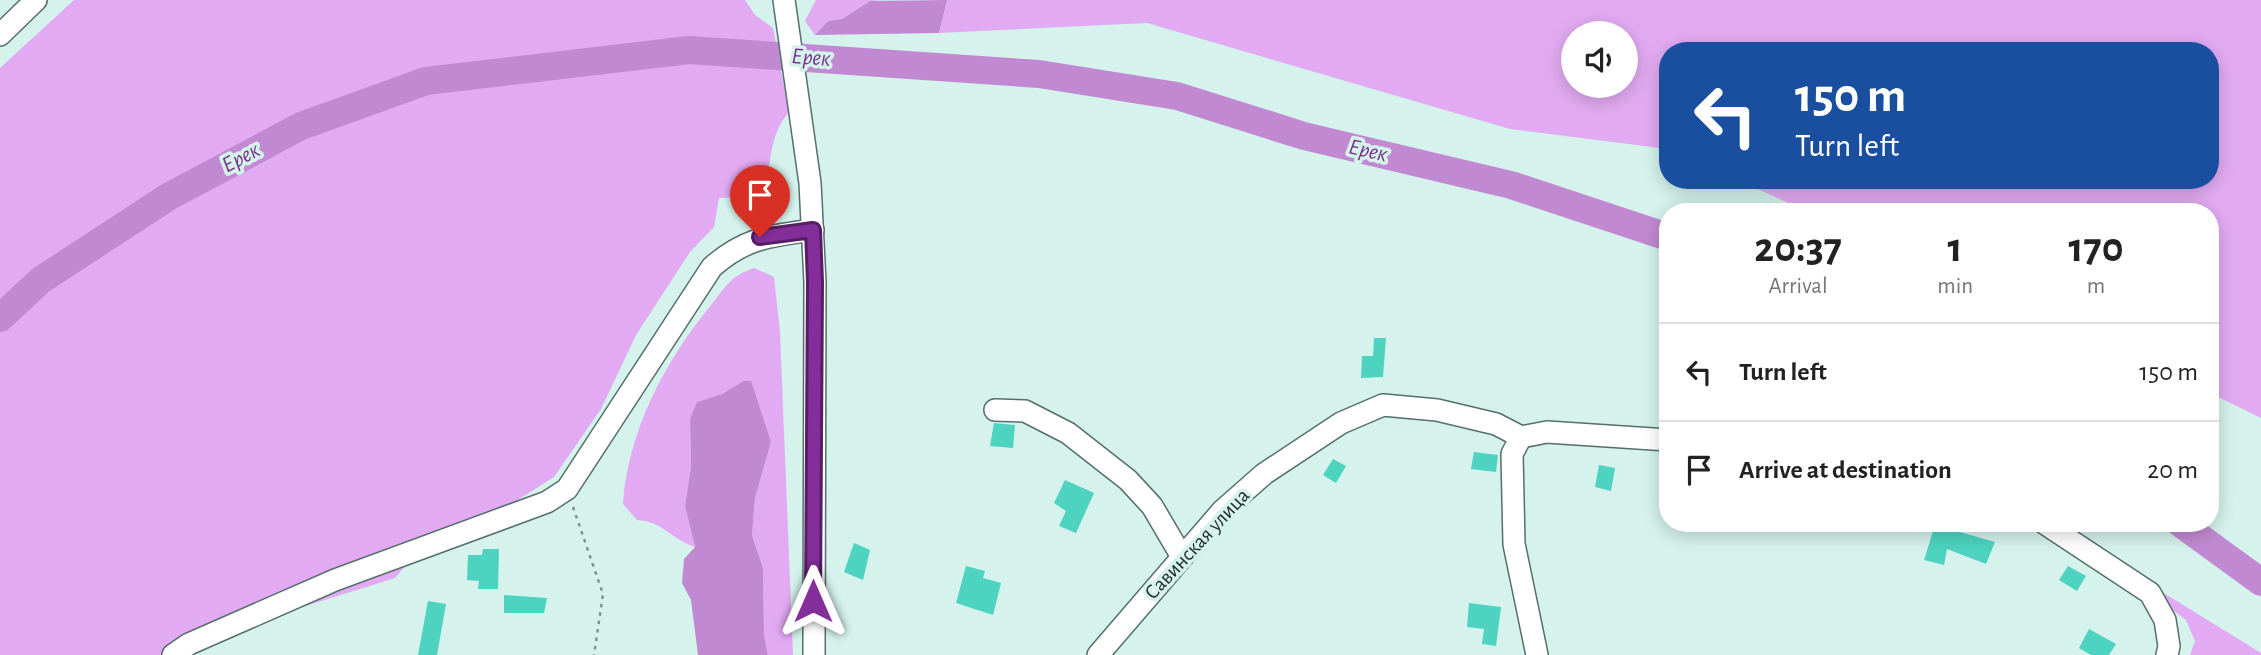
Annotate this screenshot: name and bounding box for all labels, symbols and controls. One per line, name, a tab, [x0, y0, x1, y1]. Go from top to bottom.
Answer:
map controls	[1561, 21, 1638, 98]
button: sound	[1561, 21, 1638, 98]
water label: Ерек	[791, 45, 832, 71]
icon: left	[1680, 70, 1771, 161]
text: 150 m	[1795, 72, 1906, 121]
text: Turn left	[1795, 130, 1899, 162]
water label: Ерек	[1346, 135, 1390, 167]
water label: Ерек	[218, 138, 264, 177]
pin	[730, 165, 790, 237]
icon: arrive	[741, 176, 779, 214]
text: 20:37	[1754, 227, 1842, 269]
text: 1	[1948, 227, 1963, 269]
text: 170	[2068, 227, 2124, 269]
text: Arrival	[1769, 275, 1828, 298]
text: min	[1937, 275, 1973, 298]
text: m	[2087, 275, 2105, 298]
icon: left	[1680, 353, 1718, 391]
text: Turn left	[1739, 359, 1827, 385]
text: 150 m	[2139, 359, 2198, 385]
icon: arrive	[1680, 451, 1718, 489]
text: Arrive at destination	[1739, 457, 1952, 483]
text: 20 m	[2147, 457, 2198, 483]
street label: Савинская улица	[1141, 484, 1254, 603]
position arrow	[776, 564, 850, 638]

